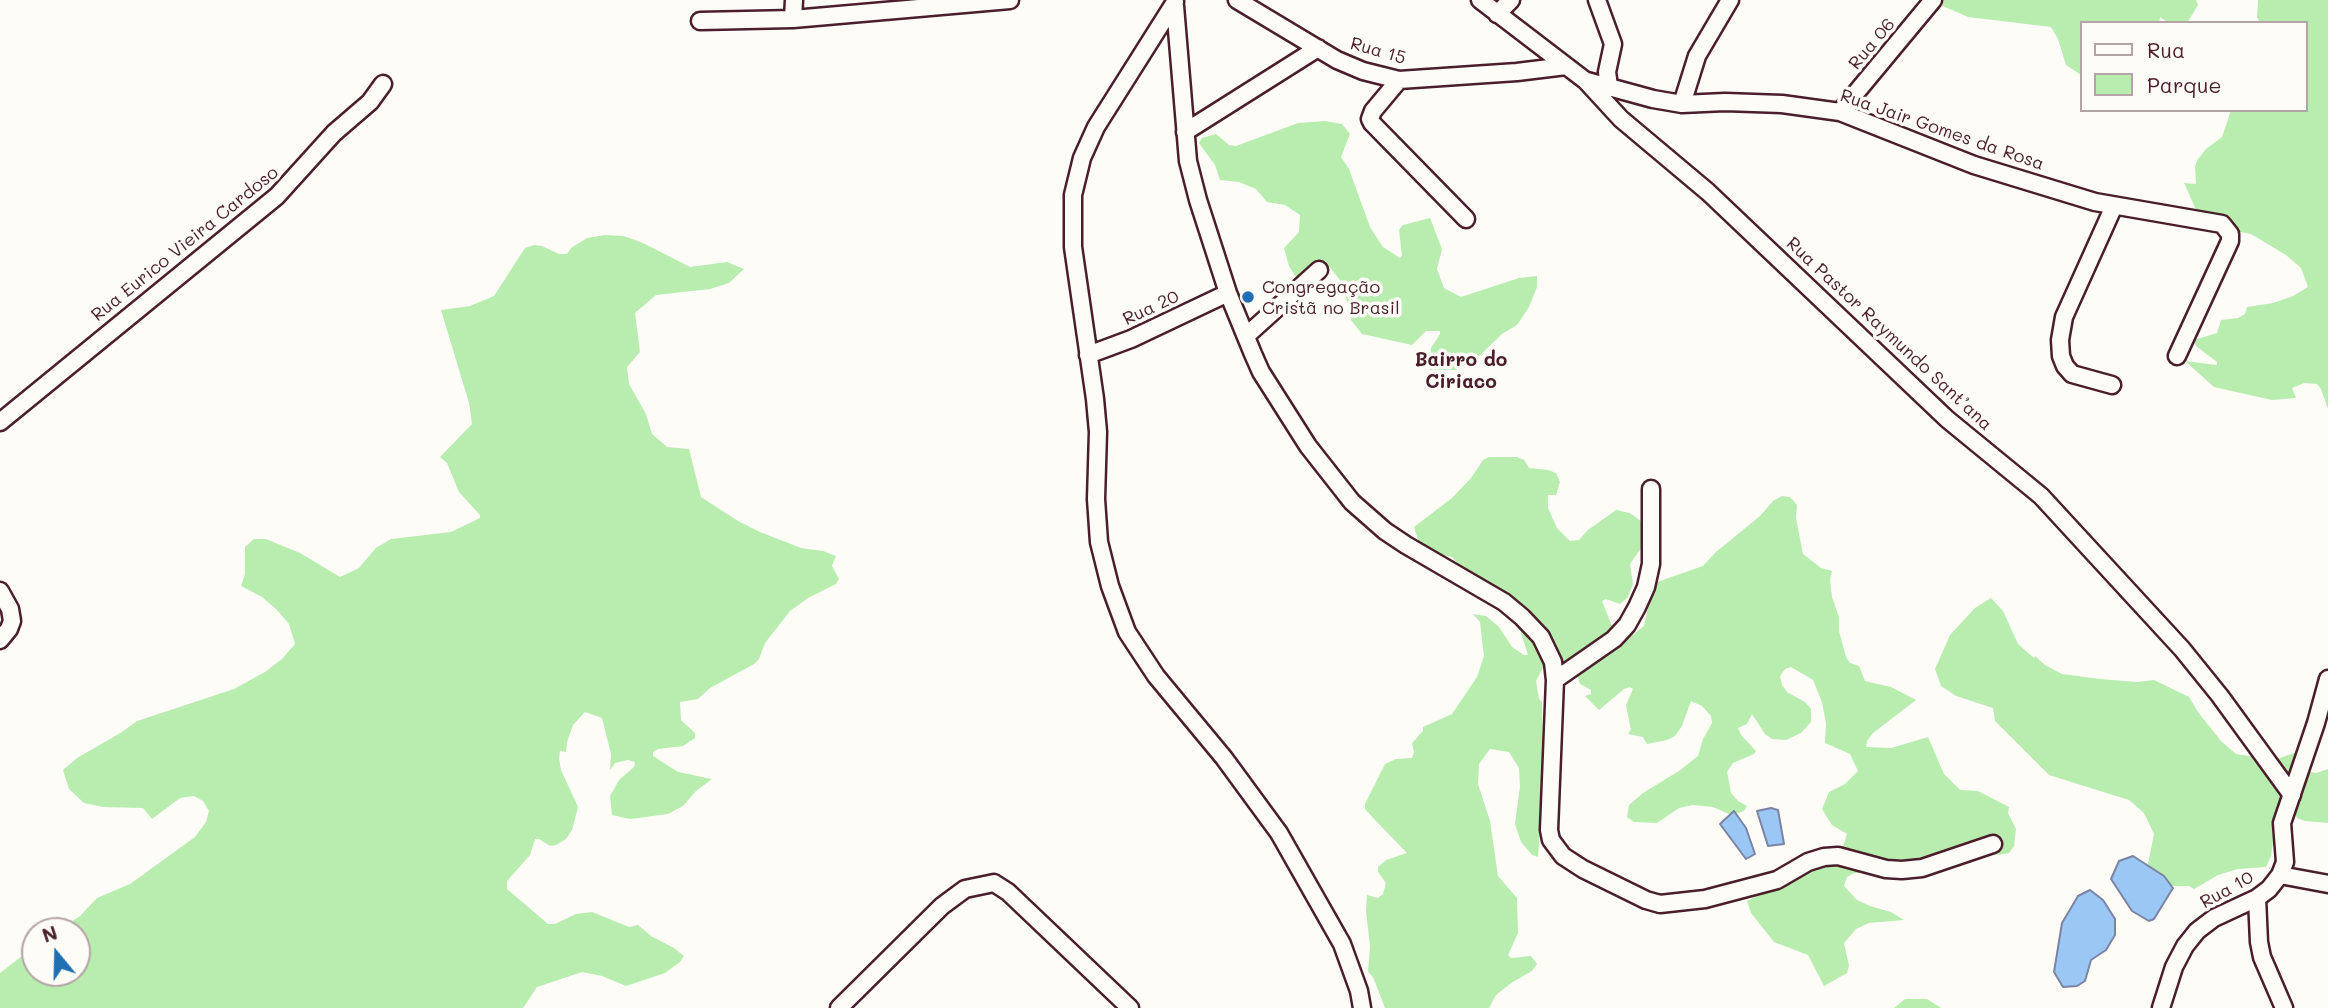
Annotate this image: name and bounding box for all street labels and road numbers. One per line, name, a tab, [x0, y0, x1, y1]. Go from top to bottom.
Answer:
street label: Rua 06	[1844, 14, 1900, 74]
street label: Rua 15	[1348, 33, 1408, 69]
street label: Rua Jair Gomes da Rosa	[1837, 85, 2047, 175]
street label: Rua Eurico Vieira Cardoso	[87, 162, 283, 326]
street label: Rua Pastor Raymundo Sant’ana	[1782, 233, 1996, 435]
street label: Rua 20	[1119, 286, 1183, 330]
street label: Rua 10	[2197, 867, 2257, 913]

